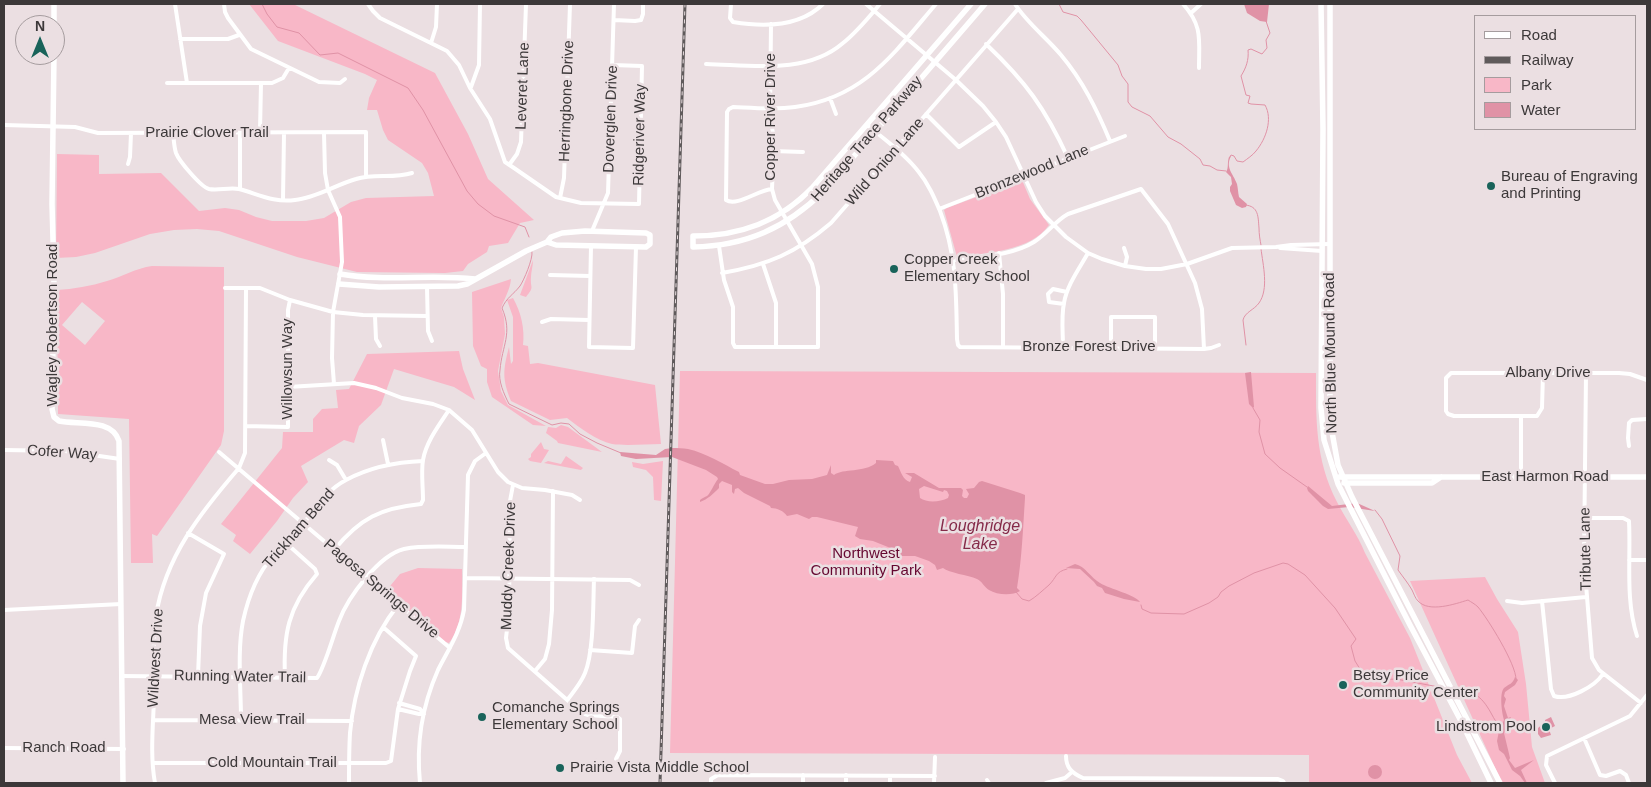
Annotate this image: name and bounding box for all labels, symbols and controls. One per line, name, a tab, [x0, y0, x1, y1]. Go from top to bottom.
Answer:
north arrow	[15, 15, 65, 65]
legend	[1474, 15, 1636, 130]
text: N	[35, 18, 45, 34]
text: Road	[1521, 26, 1557, 43]
street label: Herringbone Drive	[556, 40, 578, 162]
street label: Leveret Lane	[512, 42, 534, 130]
text: Railway	[1521, 51, 1574, 68]
street label: Copper River Drive	[762, 53, 780, 181]
street label: Doverglen Drive	[600, 65, 622, 173]
street label: Heritage Trace Parkway	[808, 73, 926, 205]
text: Park	[1521, 76, 1552, 93]
street label: Ridgeriver Way	[630, 84, 650, 186]
text: Water	[1521, 101, 1560, 118]
street label: Wild Onion Lane	[842, 114, 928, 210]
street label: Prairie Clover Trail	[145, 124, 269, 142]
street label: Bronzewood Lane	[973, 141, 1091, 203]
place label: Bureau of Engraving and Printing	[1501, 168, 1638, 203]
marker: Bureau of Engraving and Printing	[1485, 180, 1497, 192]
street label: Wagley Robertson Road	[44, 244, 62, 406]
place label: Copper Creek Elementary School	[904, 251, 1030, 286]
marker: Copper Creek Elementary School	[888, 263, 900, 275]
street label: North Blue Mound Road	[1321, 272, 1341, 434]
street label: Willowsun Way	[279, 318, 297, 420]
street label: Bronze Forest Drive	[1022, 338, 1156, 356]
street label: Albany Drive	[1505, 364, 1591, 382]
street label: Cofer Way	[26, 442, 98, 464]
street label: East Harmon Road	[1481, 468, 1609, 486]
street label: Trickham Bend	[259, 485, 339, 573]
street label: Muddy Creek Drive	[498, 502, 520, 630]
street label: Tribute Lane	[1576, 507, 1596, 591]
water label: Loughridge Lake	[940, 517, 1020, 555]
street label: Pagosa Springs Drive	[320, 535, 442, 643]
park label: Northwest Community Park	[811, 545, 921, 580]
street label: Wildwest Drive	[144, 608, 168, 708]
street label: Running Water Trail	[174, 667, 306, 687]
place label: Betsy Price Community Center	[1353, 667, 1478, 702]
marker: Betsy Price Community Center	[1337, 679, 1349, 691]
place label: Comanche Springs Elementary School	[492, 699, 620, 734]
street label: Mesa View Trail	[199, 711, 305, 729]
marker: Comanche Springs Elementary School	[476, 711, 488, 723]
place label: Lindstrom Pool	[1436, 718, 1536, 736]
marker: Lindstrom Pool	[1540, 721, 1552, 733]
street label: Ranch Road	[22, 739, 106, 757]
street label: Cold Mountain Trail	[207, 754, 337, 772]
place label: Prairie Vista Middle School	[570, 759, 749, 777]
marker: Prairie Vista Middle School	[554, 762, 566, 774]

